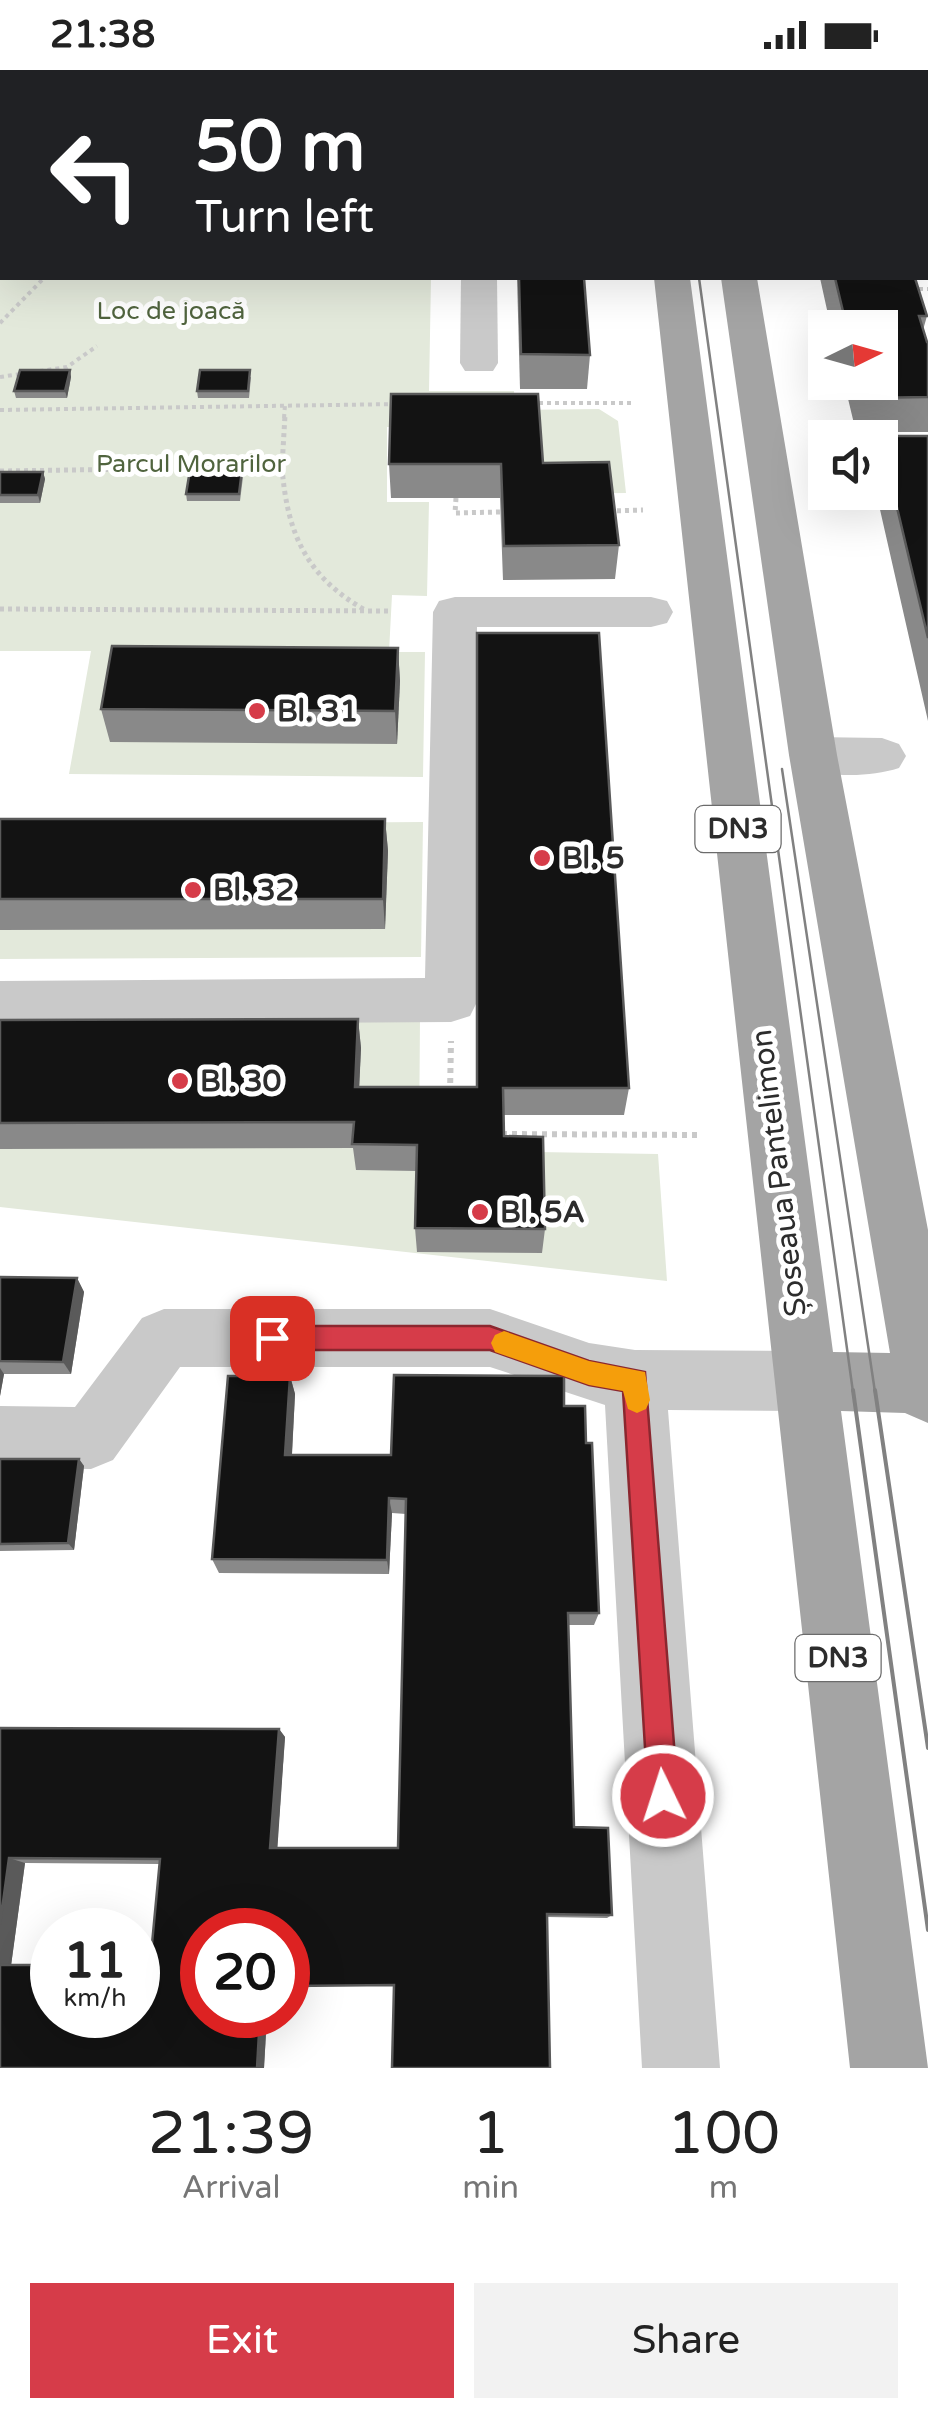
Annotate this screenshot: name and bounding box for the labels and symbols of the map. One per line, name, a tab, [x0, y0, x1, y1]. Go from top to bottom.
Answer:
park label: Loc de joacă	[97, 296, 245, 326]
north arrow	[808, 310, 898, 400]
park label: Parcul Morarilor	[96, 449, 286, 479]
place label: Bl. 31	[277, 693, 358, 730]
marker: Bl. 31	[246, 700, 268, 722]
road number: DN3	[696, 806, 780, 852]
place label: Bl. 5	[562, 840, 625, 877]
marker: Bl. 5	[531, 847, 553, 869]
place label: Bl. 32	[213, 872, 294, 909]
marker: Bl. 32	[182, 879, 204, 901]
street label: Șoseaua Pantelimon	[743, 1027, 815, 1319]
place label: Bl. 30	[200, 1063, 281, 1100]
marker: Bl. 30	[169, 1070, 191, 1092]
place label: Bl. 5A	[500, 1194, 585, 1231]
marker: Bl. 5A	[469, 1201, 491, 1223]
pin	[230, 1296, 315, 1381]
road number: DN3	[796, 1635, 880, 1681]
position arrow	[611, 1744, 715, 1848]
speed limit sign: 20	[180, 1908, 310, 2038]

